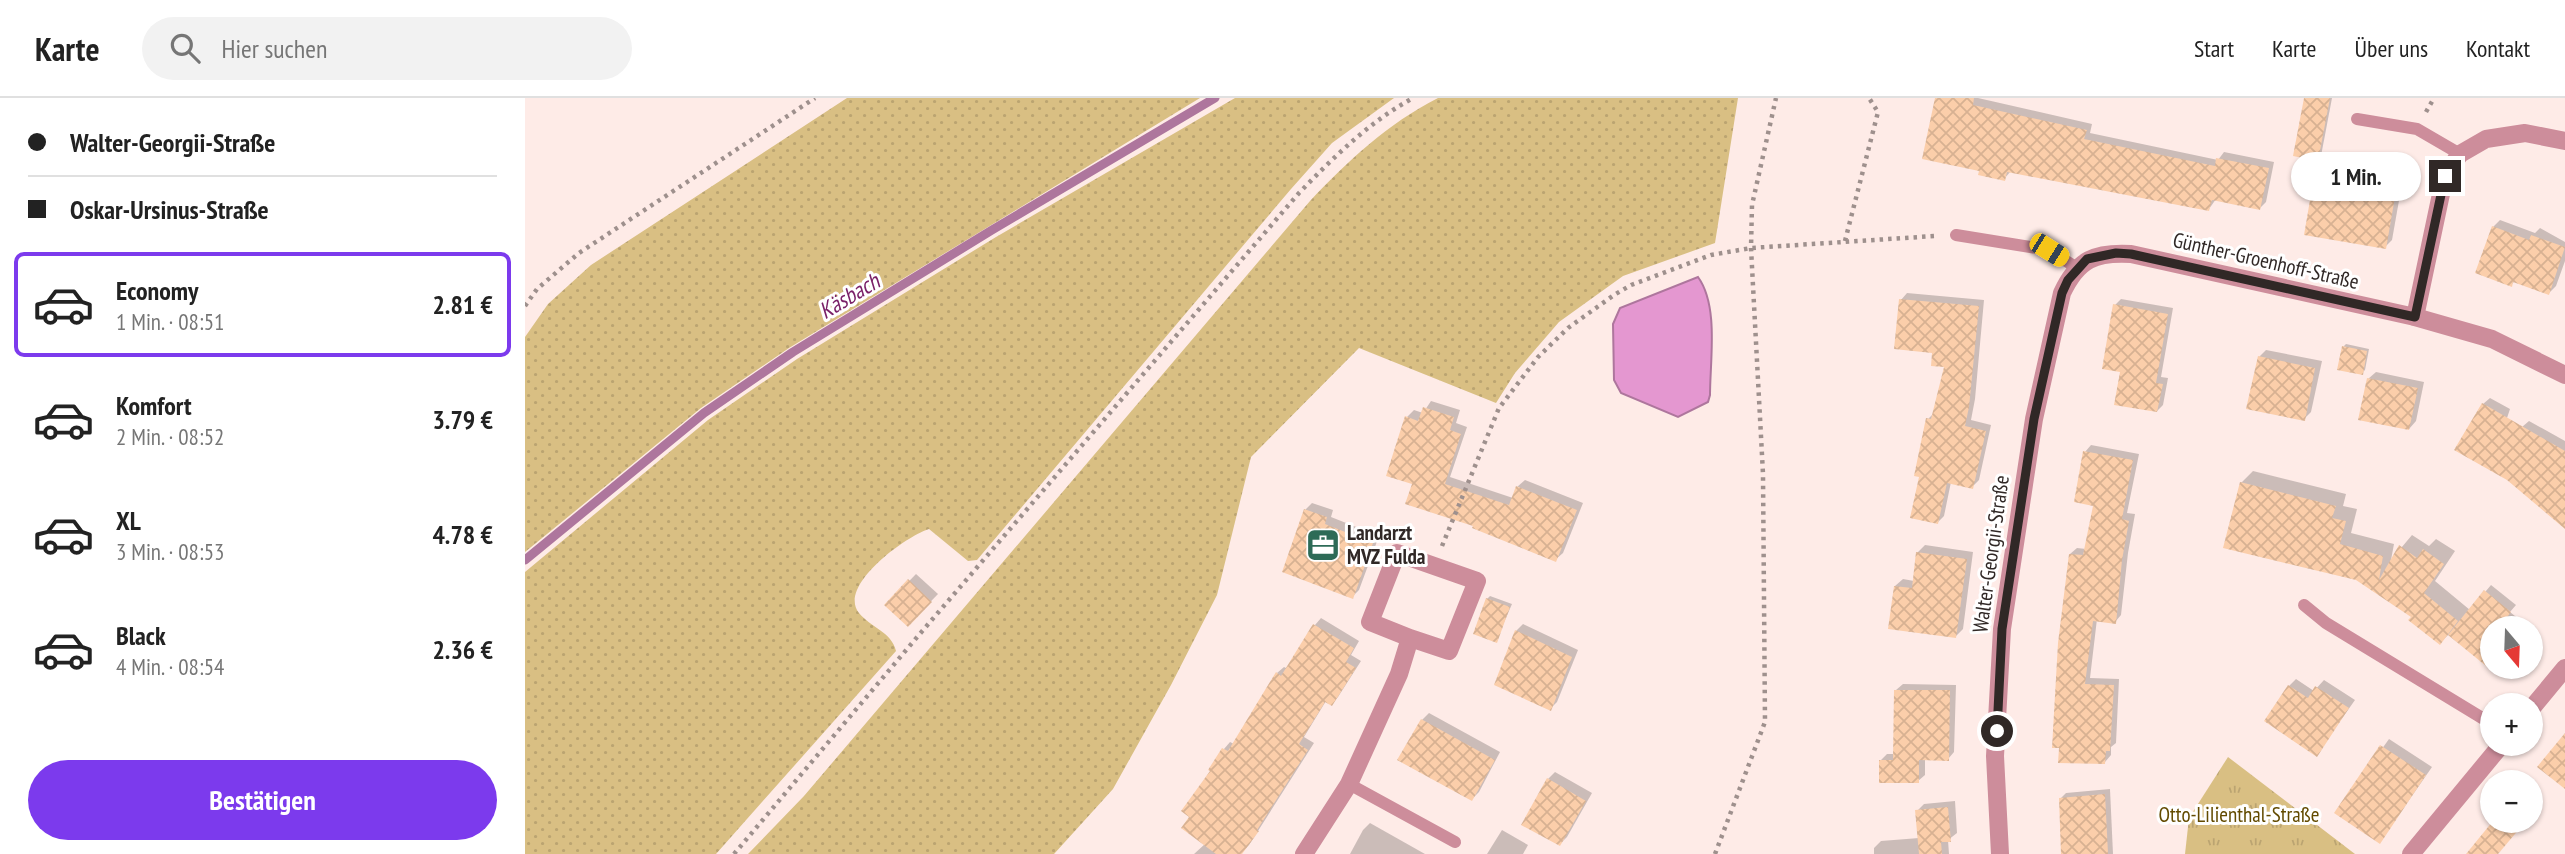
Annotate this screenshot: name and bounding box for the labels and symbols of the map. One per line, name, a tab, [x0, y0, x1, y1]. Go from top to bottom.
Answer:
callout: 1 Min.	[2291, 152, 2421, 200]
route end	[2429, 160, 2461, 192]
street label: Günther-Groenhoff-Straße	[2170, 226, 2362, 295]
car	[2026, 230, 2073, 270]
water label: Käsbach	[813, 265, 886, 325]
street label: Walter-Georgii-Straße	[1966, 474, 2015, 634]
place label: Landarzt MVZ Fulda	[1347, 519, 1426, 570]
office icon: Landarzt MVZ Fulda	[1304, 526, 1342, 564]
north arrow	[2480, 616, 2543, 679]
route start	[1981, 715, 2013, 747]
park label: Otto-Lilienthal-Straße	[2159, 801, 2319, 828]

